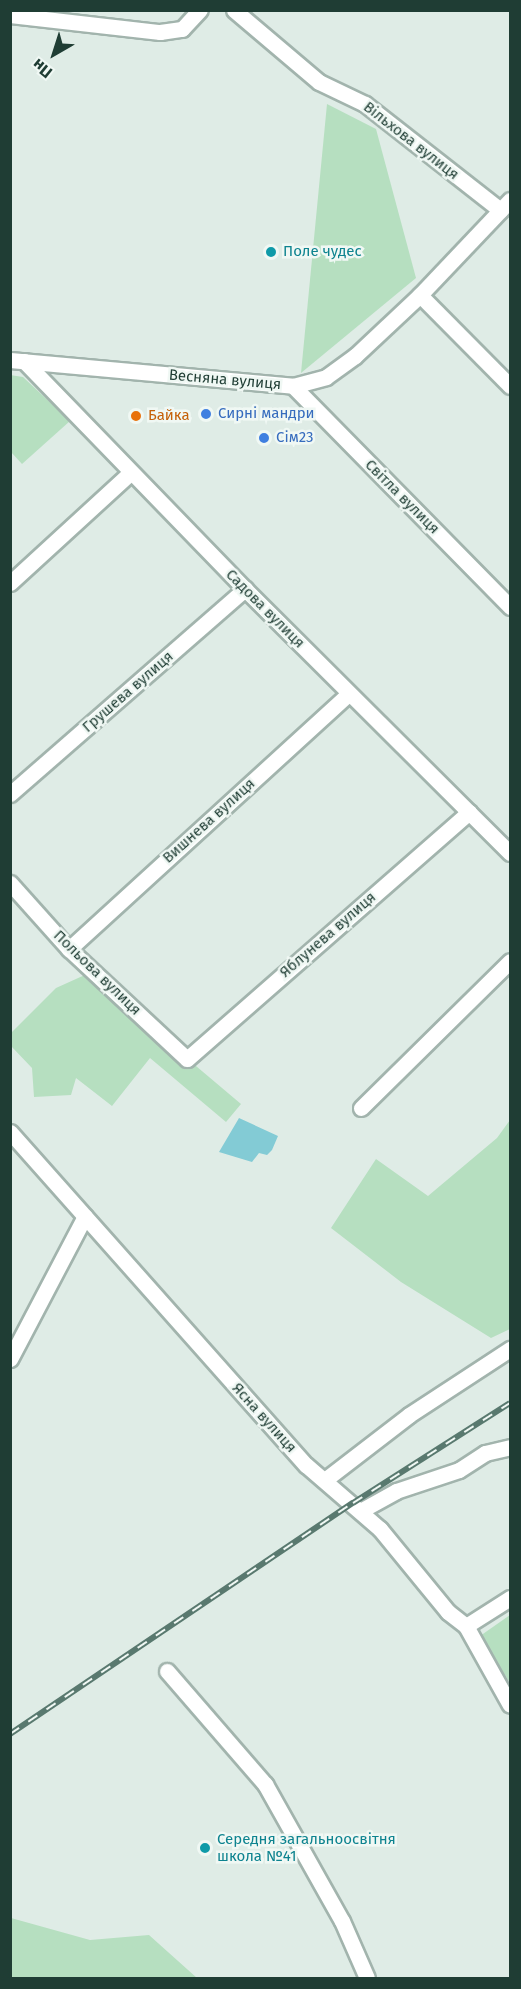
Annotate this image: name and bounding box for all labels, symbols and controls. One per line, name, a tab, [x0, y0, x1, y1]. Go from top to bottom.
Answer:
north arrow	[24, 24, 84, 84]
text: Пн	[29, 55, 56, 82]
street label: Вільхова вулиця	[360, 98, 462, 184]
place label: Поле чудес	[283, 243, 362, 261]
marker: Поле чудес	[264, 245, 278, 259]
street label: Весняна вулиця	[168, 366, 282, 394]
place label: Сирні мандри	[218, 405, 315, 423]
place label: Байка	[148, 407, 190, 425]
marker: Сирні мандри	[199, 407, 213, 421]
marker: Байка	[129, 409, 143, 423]
place label: Сім23	[276, 429, 314, 447]
marker: Сім23	[257, 431, 271, 445]
street label: Світла вулиця	[361, 456, 443, 538]
street label: Садова вулиця	[222, 566, 308, 652]
street label: Грушева вулиця	[79, 648, 177, 736]
street label: Вишнева вулиця	[159, 775, 259, 867]
street label: Яблунева вулиця	[276, 888, 380, 982]
street label: Польова вулиця	[50, 927, 144, 1019]
street label: Ясна вулиця	[228, 1379, 300, 1457]
place label: Середня загальноосвітня школа №41	[217, 1830, 396, 1865]
marker: Середня загальноосвітня школа №41	[198, 1841, 212, 1855]

